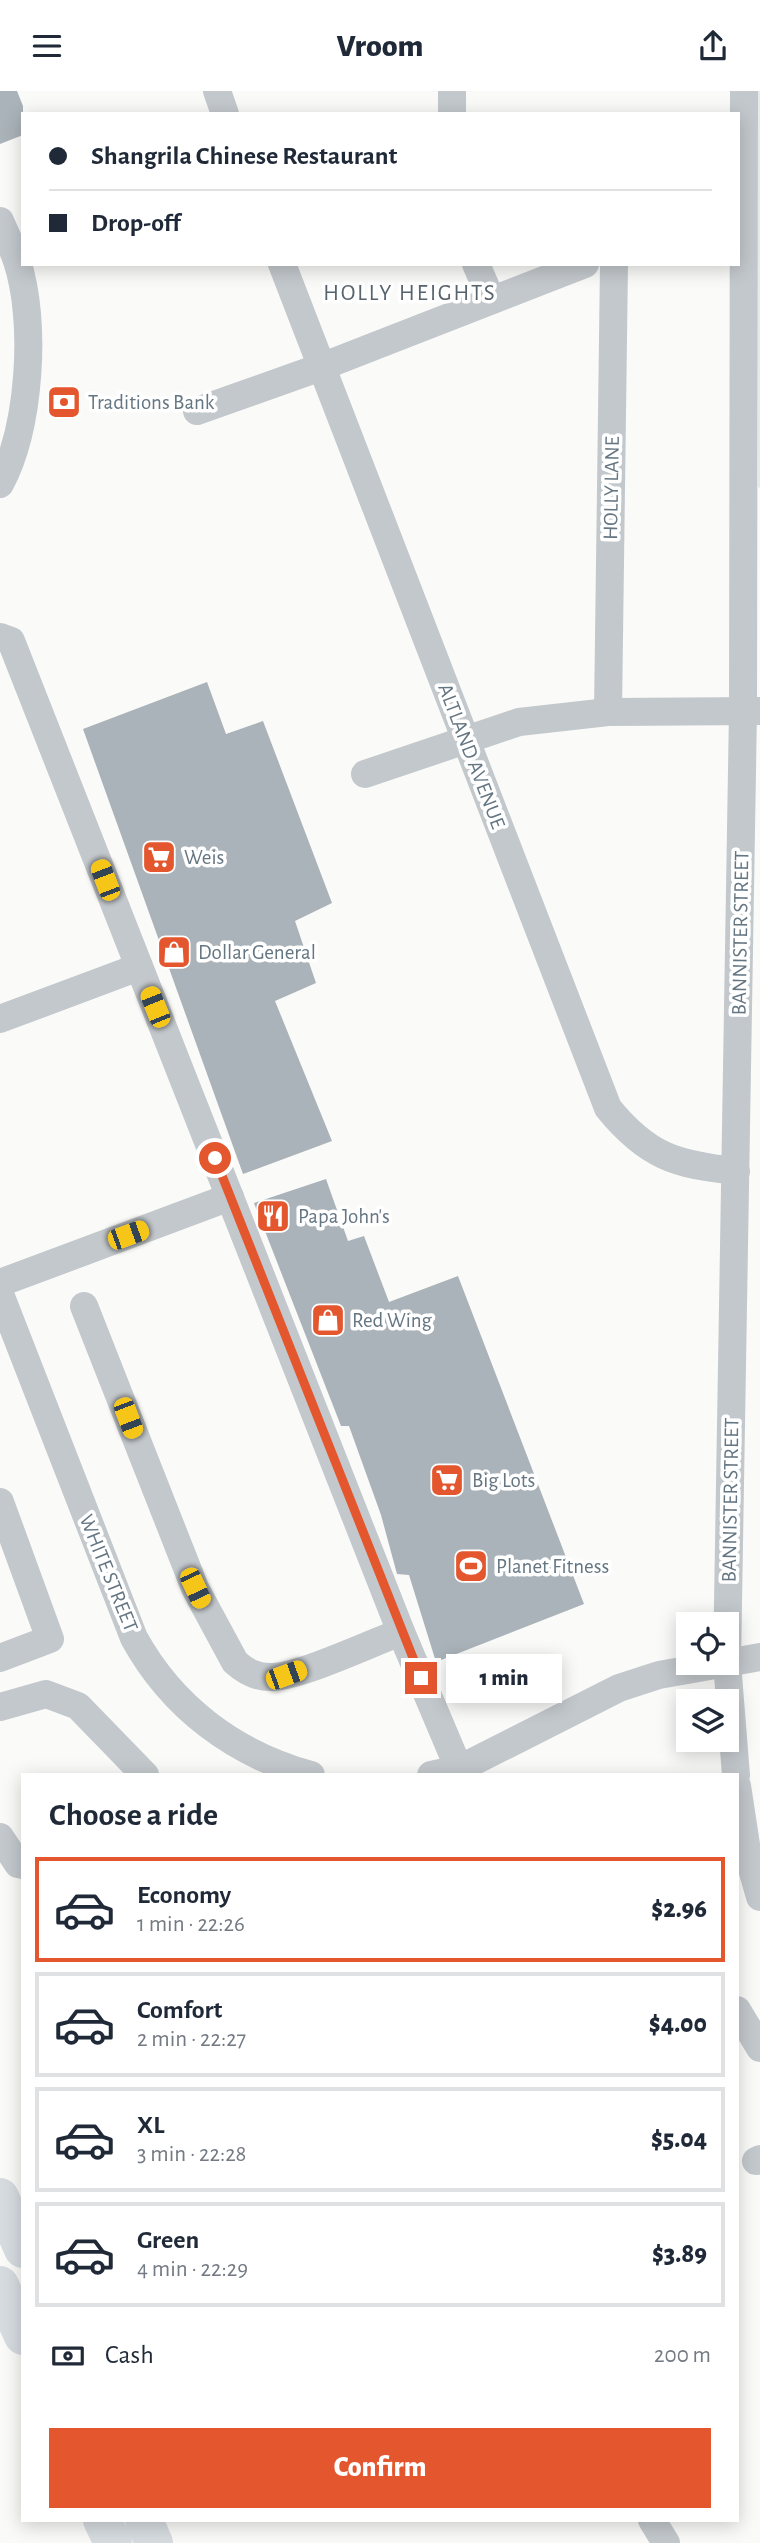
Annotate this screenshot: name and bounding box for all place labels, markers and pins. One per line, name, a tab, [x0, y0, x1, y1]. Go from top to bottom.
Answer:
bank icon: Traditions Bank	[45, 383, 83, 421]
place label: Traditions Bank	[88, 392, 215, 413]
supermarket icon: Weis	[140, 838, 178, 876]
place label: Weis	[184, 847, 224, 868]
shop icon: Dollar General	[155, 933, 193, 971]
place label: Dollar General	[198, 942, 316, 963]
restaurant icon: Papa John's	[254, 1197, 292, 1235]
place label: Papa John's	[298, 1206, 390, 1227]
shop icon: Red Wing	[309, 1301, 347, 1339]
place label: Red Wing	[352, 1310, 433, 1331]
supermarket icon: Big Lots	[428, 1461, 466, 1499]
place label: Big Lots	[472, 1470, 535, 1491]
sports icon: Planet Fitness	[452, 1547, 490, 1585]
place label: Planet Fitness	[496, 1556, 609, 1577]

